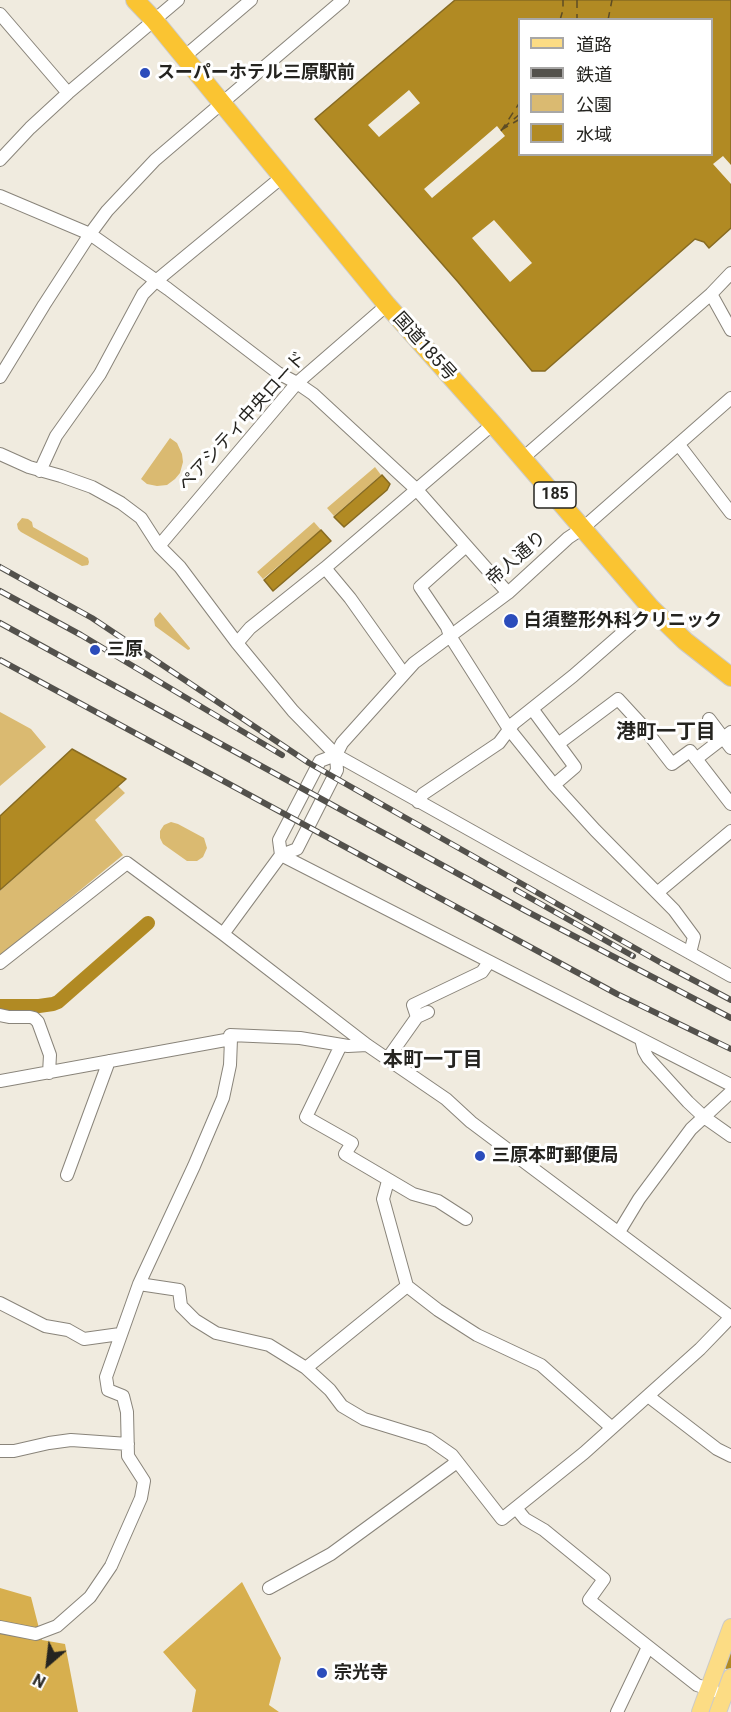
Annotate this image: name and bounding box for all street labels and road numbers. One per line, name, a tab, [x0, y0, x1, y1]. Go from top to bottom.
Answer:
street label: 国道185号	[388, 308, 460, 386]
street label: ペアシティ中央ロード	[175, 348, 311, 496]
road number: 185	[534, 482, 576, 508]
street label: 帝人通り	[483, 527, 551, 591]

